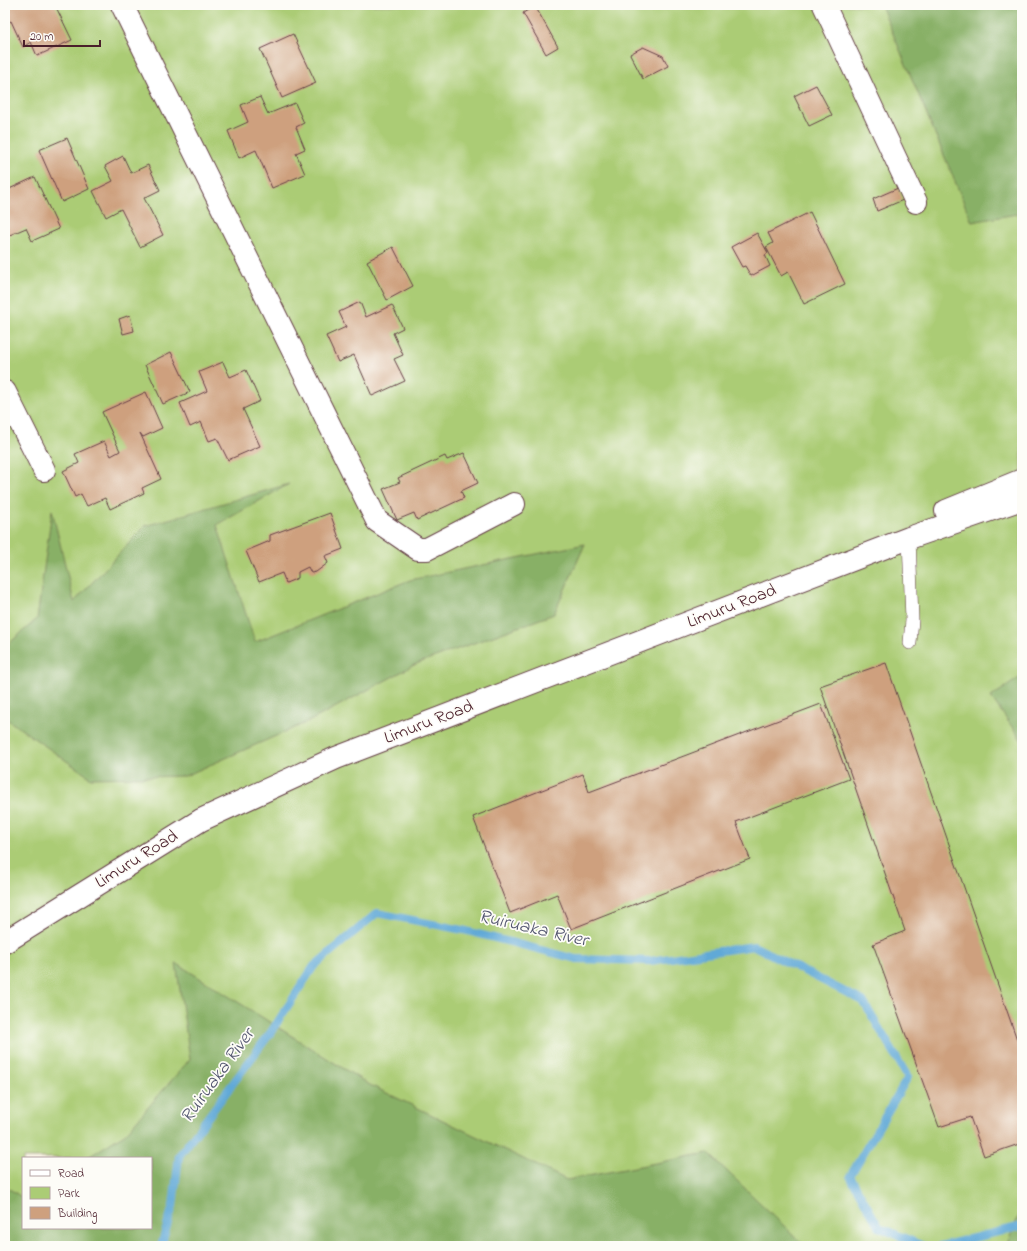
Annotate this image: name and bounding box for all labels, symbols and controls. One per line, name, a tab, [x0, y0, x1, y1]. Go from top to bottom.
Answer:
scale bar	[24, 22, 100, 48]
text: 20 m	[30, 28, 53, 46]
street label: Limuru Road	[684, 578, 780, 636]
street label: Limuru Road	[381, 694, 477, 752]
street label: Limuru Road	[90, 824, 184, 896]
water label: Ruiruaka River	[476, 903, 592, 955]
water label: Ruiruaka River	[174, 1021, 263, 1129]
legend	[22, 1157, 152, 1229]
text: Road	[58, 1165, 84, 1183]
text: Park	[58, 1185, 80, 1203]
text: Building	[57, 1205, 97, 1224]

